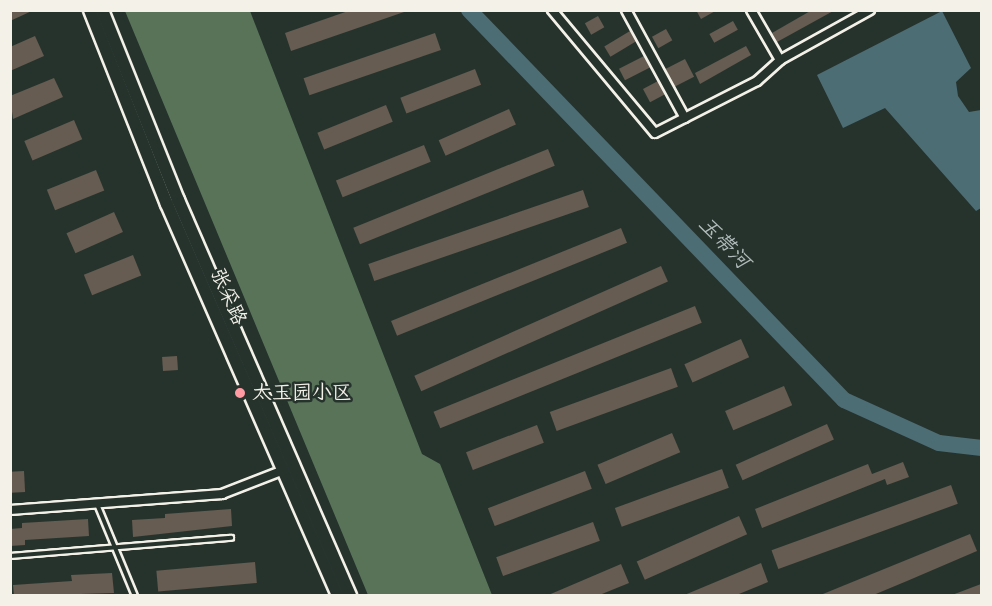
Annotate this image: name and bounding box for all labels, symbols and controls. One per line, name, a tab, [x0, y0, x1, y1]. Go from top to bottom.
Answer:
water label: 玉带河	[693, 212, 755, 274]
street label: 张采路	[205, 265, 251, 329]
place label: 太玉园小区	[252, 381, 352, 405]
marker: 太玉园小区	[233, 386, 247, 400]

